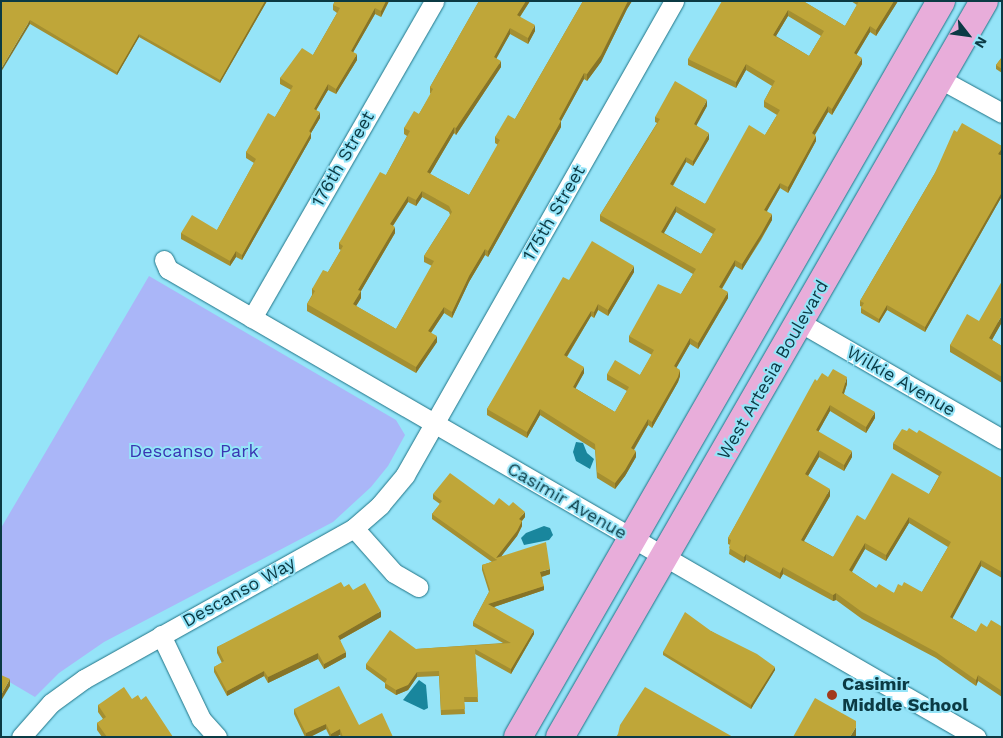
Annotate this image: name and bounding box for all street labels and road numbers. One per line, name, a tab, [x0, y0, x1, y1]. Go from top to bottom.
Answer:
street label: 176th Street	[307, 107, 379, 211]
street label: 175th Street	[518, 161, 590, 265]
street label: West Artesia Boulevard	[713, 276, 833, 464]
street label: Wilkie Avenue	[842, 341, 960, 421]
street label: Casimir Avenue	[503, 458, 631, 544]
street label: Descanso Way	[179, 552, 299, 632]

